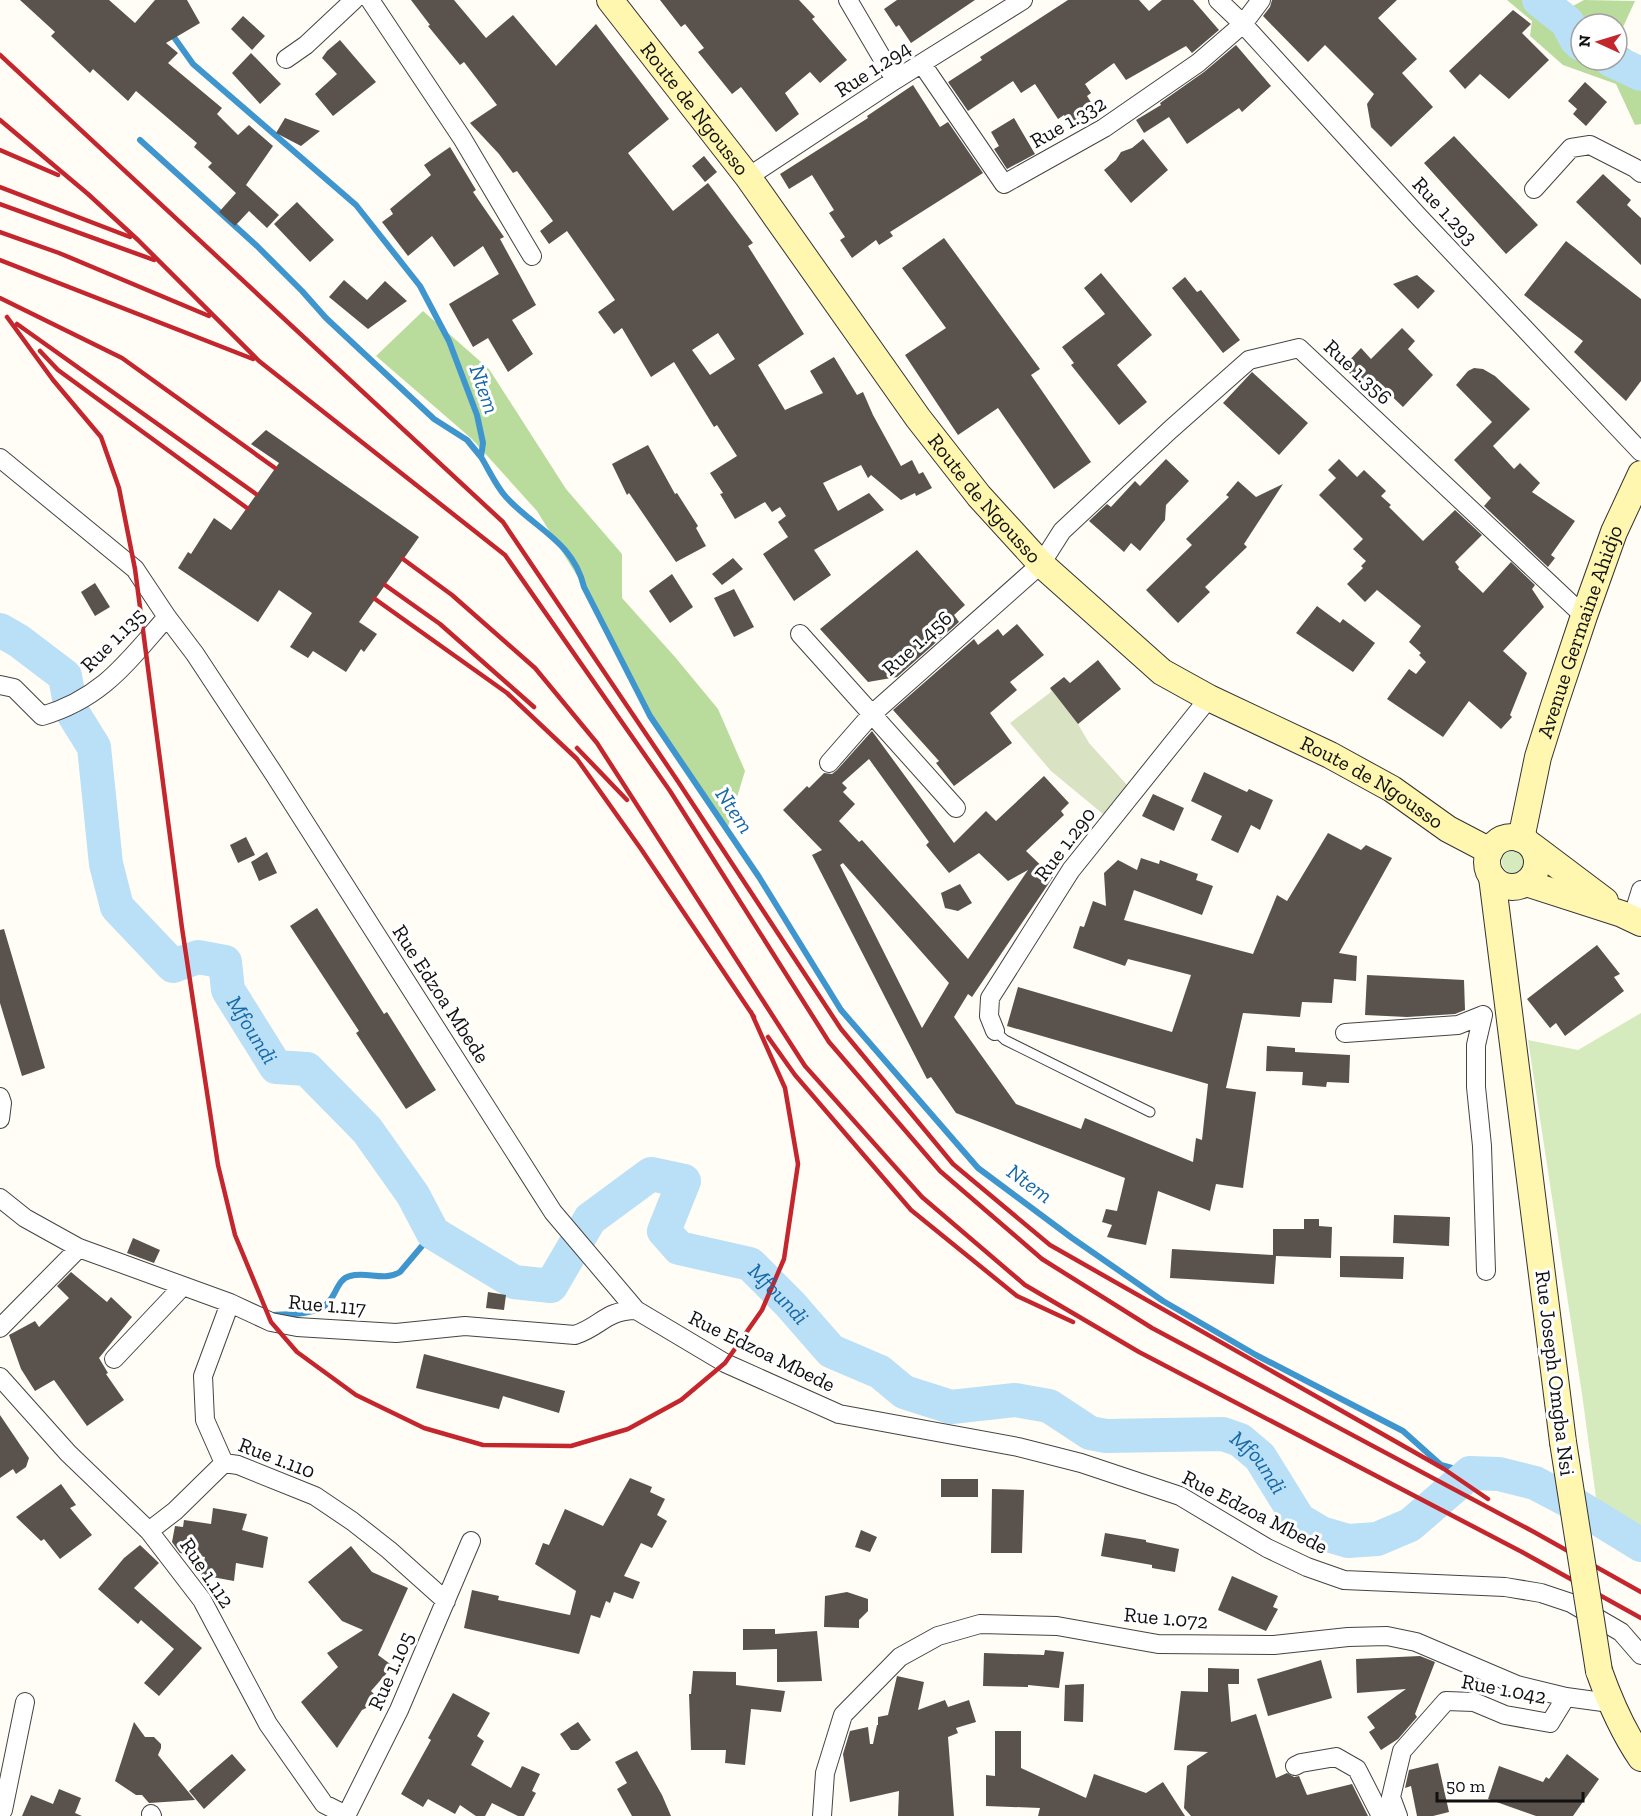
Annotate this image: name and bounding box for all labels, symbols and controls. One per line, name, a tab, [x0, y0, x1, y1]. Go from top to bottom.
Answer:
north arrow	[1569, 12, 1629, 72]
text: N	[1575, 34, 1594, 48]
street label: Rue 1.294	[830, 35, 915, 102]
street label: Route de Ngousso	[636, 37, 755, 180]
street label: Rue 1.332	[1025, 90, 1110, 153]
street label: Rue 1.293	[1408, 171, 1483, 250]
street label: Rue 1.356	[1319, 334, 1398, 409]
water label: Ntem	[464, 361, 505, 417]
street label: Route de Ngousso	[923, 429, 1047, 568]
street label: Avenue Germaine Ahidjo	[1532, 521, 1628, 741]
street label: Rue 1.135	[75, 602, 150, 677]
street label: Rue 1.456	[877, 605, 957, 680]
street label: Route de Ngousso	[1297, 730, 1449, 834]
water label: Ntem	[709, 782, 760, 838]
street label: Rue 1.290	[1029, 802, 1100, 886]
street label: Rue Edzoa Mbede	[387, 920, 495, 1068]
water label: Mfoundi	[221, 991, 284, 1069]
water label: Ntem	[1002, 1158, 1058, 1209]
water label: Mfoundi	[743, 1257, 815, 1330]
street label: Rue Joseph Omgba Nsi	[1530, 1269, 1581, 1477]
street label: Rue 1.117	[287, 1289, 367, 1320]
street label: Rue Edzoa Mbede	[685, 1304, 840, 1397]
water label: Mfoundi	[1225, 1425, 1292, 1499]
street label: Rue 1.110	[235, 1431, 319, 1484]
street label: Rue Edzoa Mbede	[1178, 1464, 1332, 1559]
street label: Rue 1.112	[175, 1533, 240, 1612]
street label: Rue 1.072	[1123, 1601, 1209, 1634]
street label: Rue 1.105	[362, 1628, 419, 1714]
street label: Rue 1.042	[1460, 1668, 1549, 1709]
scale bar	[1437, 1765, 1582, 1803]
text: 50 m	[1446, 1775, 1486, 1797]

